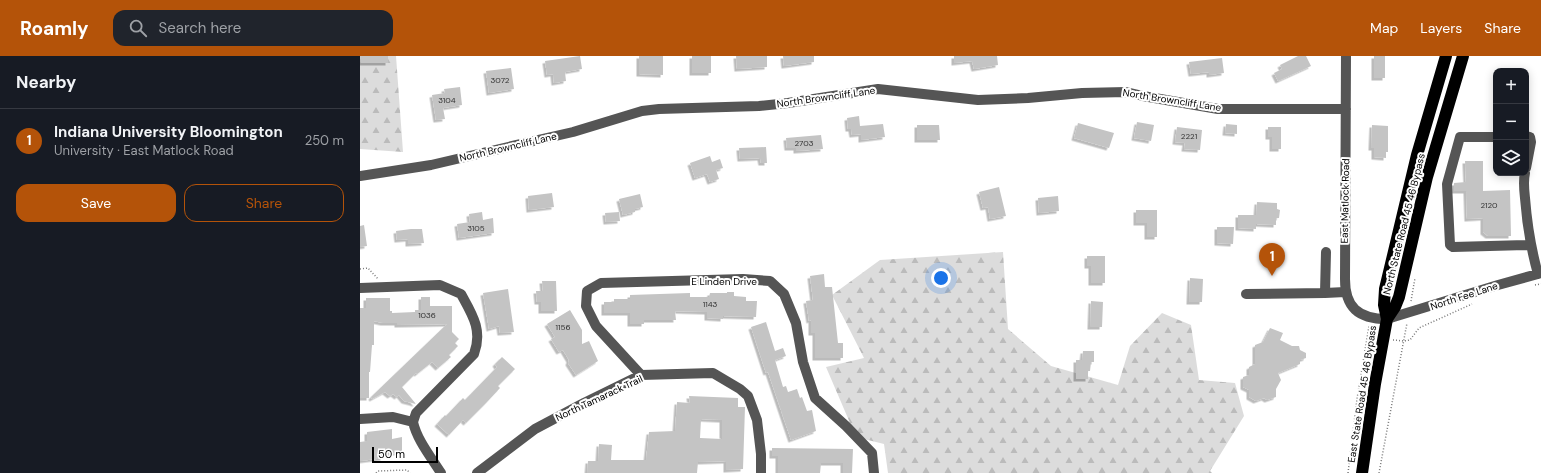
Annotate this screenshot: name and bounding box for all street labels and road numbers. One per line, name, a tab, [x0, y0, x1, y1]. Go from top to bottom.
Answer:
street label: North Browncliff Lane	[776, 84, 876, 110]
street label: North Browncliff Lane	[1122, 86, 1222, 114]
street label: North Browncliff Lane	[458, 129, 558, 165]
street label: North State Road 45 46 Bypass	[1380, 152, 1428, 296]
street label: East Matlock Road	[1338, 158, 1352, 244]
street label: E Linden Drive	[691, 275, 757, 288]
street label: North Fee Lane	[1429, 279, 1500, 313]
street label: East State Road 45 46 Bypass	[1345, 324, 1379, 464]
street label: North Tamarack Trail	[553, 372, 645, 424]

